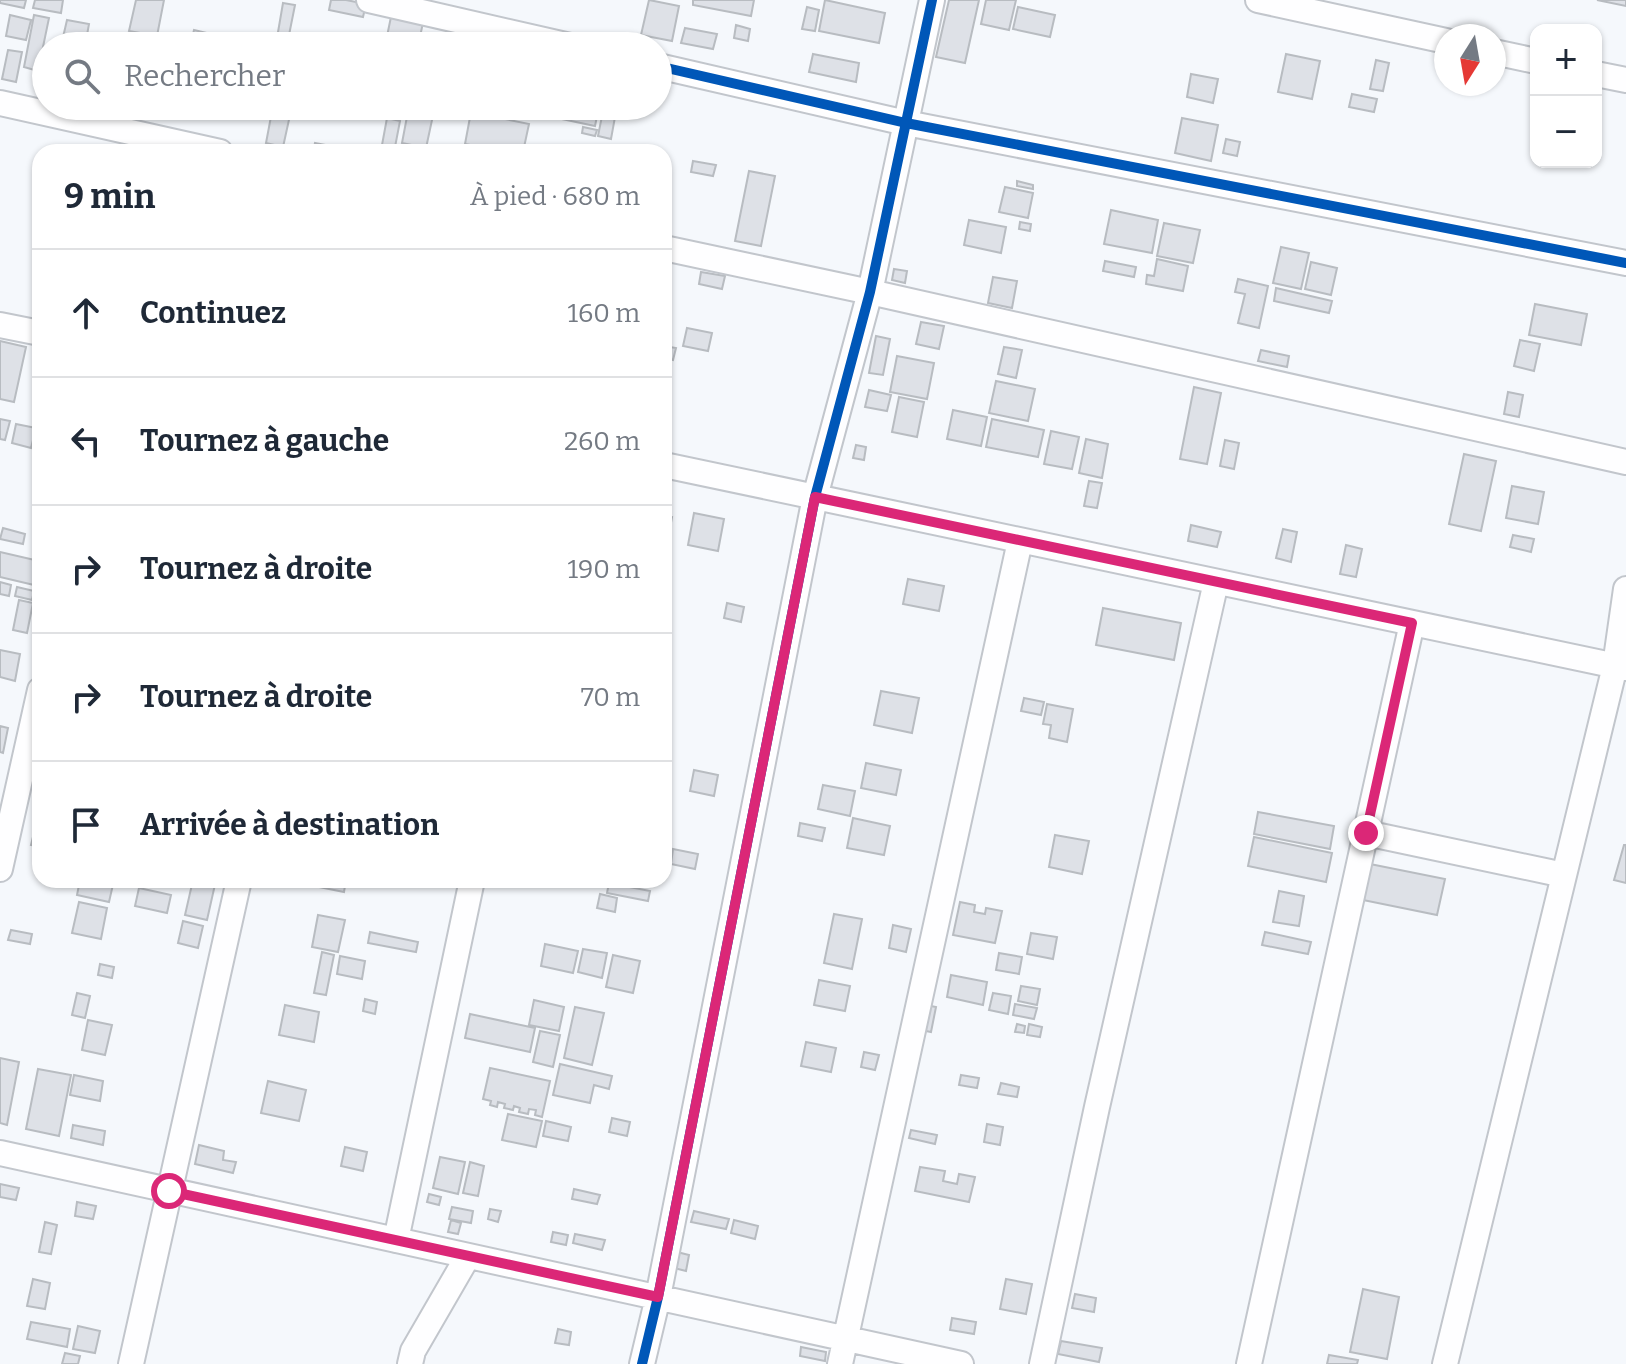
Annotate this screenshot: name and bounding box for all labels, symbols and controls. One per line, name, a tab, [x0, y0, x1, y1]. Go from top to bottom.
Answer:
north arrow	[1434, 24, 1506, 96]
map controls	[1530, 24, 1602, 168]
button: +	[1530, 24, 1602, 96]
search box	[32, 32, 672, 120]
icon: search	[60, 54, 104, 98]
text: Rechercher	[124, 58, 285, 94]
button: −	[1530, 96, 1602, 168]
text: 9 min	[64, 176, 155, 217]
text: À pied · 680 m	[470, 181, 640, 212]
icon: ahead	[64, 291, 108, 335]
text: Continuez	[140, 295, 286, 331]
text: 160 m	[568, 298, 640, 329]
icon: left	[64, 419, 108, 463]
text: Tournez à gauche	[140, 423, 389, 459]
text: 260 m	[564, 426, 640, 457]
icon: right	[64, 547, 108, 591]
text: Tournez à droite	[140, 551, 372, 587]
text: 190 m	[568, 554, 640, 585]
icon: right	[64, 675, 108, 719]
text: Tournez à droite	[140, 679, 372, 715]
text: 70 m	[581, 682, 640, 713]
icon: arrive	[64, 803, 108, 847]
text: Arrivée à destination	[140, 807, 439, 843]
route end	[1348, 815, 1384, 851]
route start	[151, 1173, 187, 1209]

